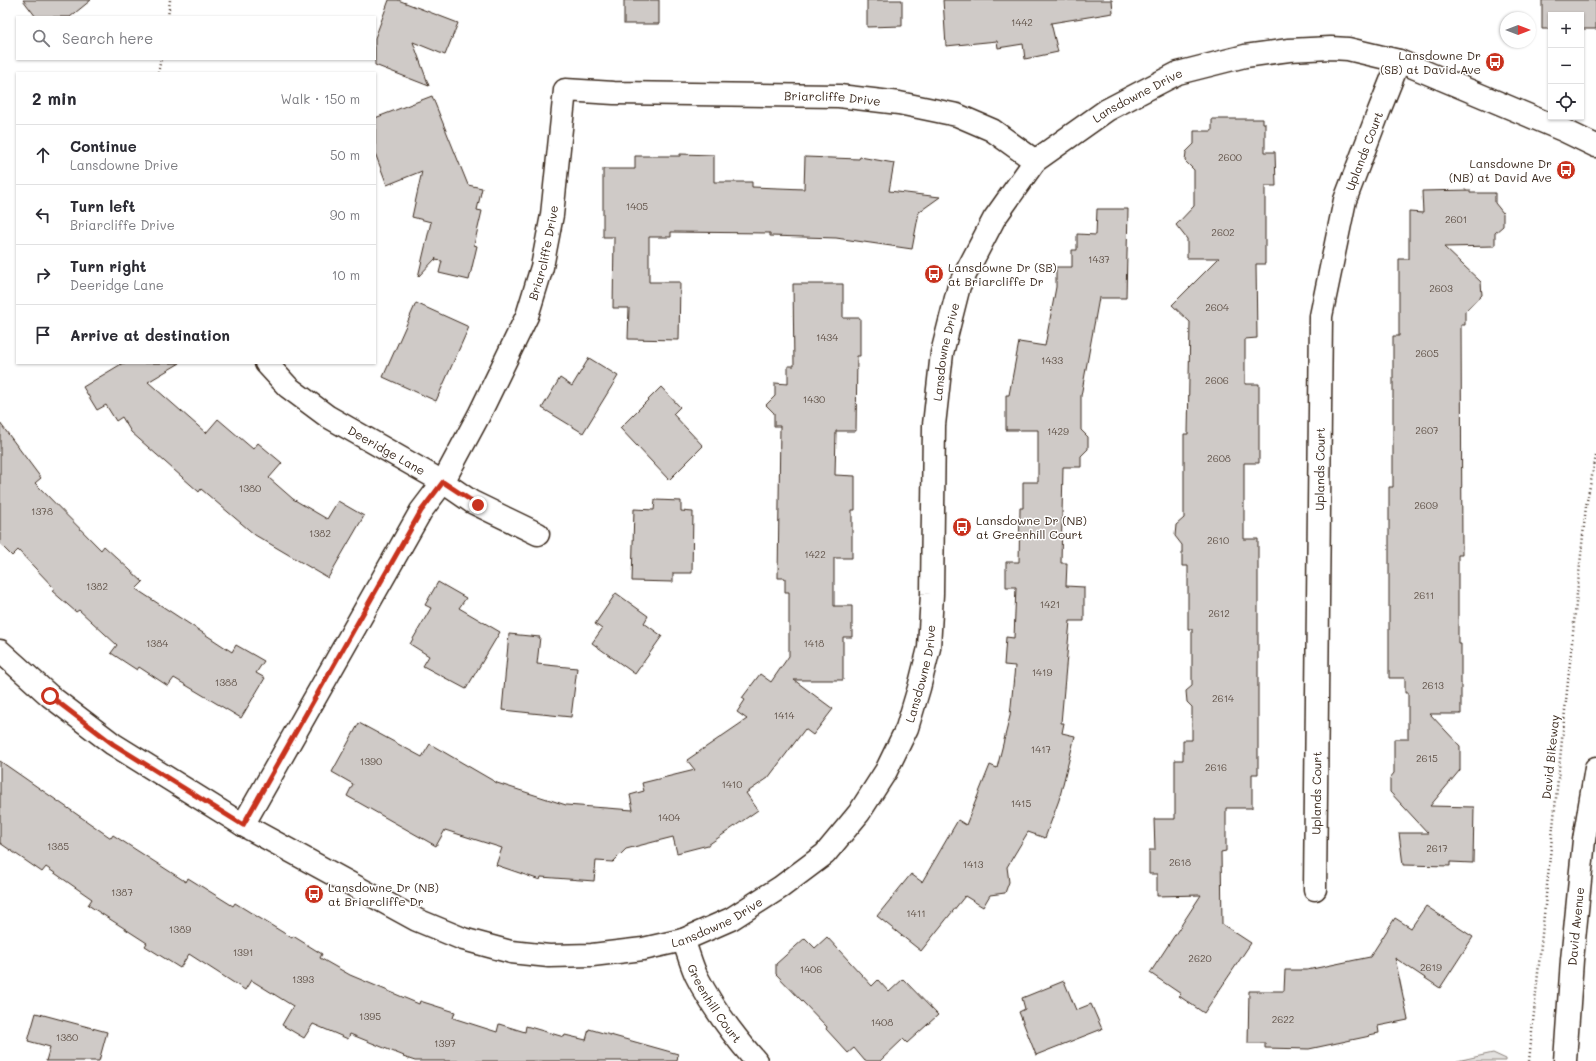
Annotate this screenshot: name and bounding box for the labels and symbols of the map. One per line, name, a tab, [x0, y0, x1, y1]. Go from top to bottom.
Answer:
north arrow	[1500, 12, 1536, 48]
house number: 1442	[1011, 15, 1033, 29]
place label: Lansdowne Dr (SB) at David Ave	[1380, 47, 1481, 77]
bus stop icon: Lansdowne Dr (SB) at David Ave	[1484, 51, 1506, 73]
street label: Lansdowne Drive	[1089, 64, 1185, 126]
street label: Briarcliffe Drive	[784, 87, 882, 109]
street label: Uplands Court	[1341, 109, 1386, 193]
house number: 2600	[1218, 150, 1242, 164]
place label: Lansdowne Dr (NB) at David Ave	[1449, 155, 1552, 185]
bus stop icon: Lansdowne Dr (NB) at David Ave	[1555, 159, 1577, 181]
house number: 1405	[626, 199, 648, 213]
street label: Briarcliffe Drive	[524, 204, 561, 302]
house number: 2601	[1445, 212, 1467, 226]
house number: 2602	[1211, 225, 1235, 239]
house number: 1437	[1088, 252, 1110, 266]
place label: Lansdowne Dr (SB) at Briarcliffe Dr	[948, 259, 1057, 289]
bus stop icon: Lansdowne Dr (SB) at Briarcliffe Dr	[923, 263, 945, 285]
house number: 2603	[1429, 281, 1453, 295]
house number: 2604	[1205, 300, 1229, 314]
street label: Lansdowne Drive	[929, 301, 962, 402]
house number: 1434	[816, 330, 838, 344]
house number: 2605	[1415, 346, 1439, 360]
house number: 1433	[1041, 353, 1063, 367]
house number: 2606	[1205, 373, 1229, 387]
house number: 1430	[803, 392, 825, 406]
street label: Deeridge Lane	[345, 422, 428, 478]
house number: 2607	[1415, 423, 1439, 437]
house number: 1429	[1047, 424, 1069, 438]
street label: Uplands Court	[1311, 427, 1328, 511]
house number: 2608	[1207, 451, 1231, 465]
house number: 1380	[239, 481, 261, 495]
route end	[469, 496, 487, 514]
house number: 2609	[1414, 498, 1438, 512]
house number: 1378	[31, 504, 53, 518]
place label: Lansdowne Dr (NB) at Greenhill Court	[976, 512, 1087, 542]
bus stop icon: Lansdowne Dr (NB) at Greenhill Court	[951, 516, 973, 538]
house number: 1382	[309, 526, 331, 540]
house number: 2610	[1207, 533, 1229, 547]
house number: 1422	[804, 547, 826, 561]
house number: 1382	[86, 579, 108, 593]
house number: 2611	[1414, 588, 1434, 602]
house number: 1421	[1040, 597, 1060, 611]
house number: 2612	[1208, 606, 1230, 620]
street label: Lansdowne Drive	[901, 624, 938, 724]
house number: 1384	[146, 636, 168, 650]
house number: 1418	[804, 636, 824, 650]
house number: 1419	[1032, 665, 1052, 679]
house number: 1388	[215, 675, 237, 689]
house number: 2613	[1422, 678, 1444, 692]
route start	[41, 687, 59, 705]
house number: 2614	[1212, 691, 1234, 705]
house number: 1414	[774, 708, 794, 722]
street label: David Bikeway	[1538, 714, 1562, 800]
house number: 1417	[1031, 742, 1052, 756]
street label: Uplands Court	[1308, 751, 1324, 835]
house number: 2615	[1416, 751, 1438, 765]
house number: 1390	[360, 754, 382, 768]
house number: 2616	[1205, 760, 1227, 774]
house number: 1410	[722, 777, 742, 791]
house number: 1415	[1011, 796, 1031, 810]
house number: 1404	[658, 810, 680, 824]
house number: 1385	[47, 839, 69, 853]
house number: 2617	[1426, 841, 1448, 855]
house number: 2618	[1169, 855, 1191, 869]
house number: 1413	[963, 857, 983, 871]
place label: Lansdowne Dr (NB) at Briarcliffe Dr	[328, 879, 439, 909]
bus stop icon: Lansdowne Dr (NB) at Briarcliffe Dr	[303, 883, 325, 905]
house number: 1387	[111, 885, 133, 899]
street label: David Avenue	[1564, 886, 1587, 966]
street label: Lansdowne Drive	[670, 893, 765, 950]
house number: 1411	[906, 906, 926, 920]
house number: 1389	[169, 922, 191, 936]
house number: 1391	[233, 945, 253, 959]
house number: 2620	[1188, 951, 1212, 965]
house number: 2619	[1420, 960, 1442, 974]
street label: Greenhill Court	[684, 961, 745, 1046]
house number: 1406	[800, 962, 822, 976]
house number: 1393	[292, 972, 314, 986]
house number: 1395	[359, 1009, 381, 1023]
house number: 2622	[1272, 1012, 1294, 1026]
house number: 1408	[871, 1015, 893, 1029]
house number: 1380	[56, 1030, 78, 1044]
house number: 1397	[434, 1036, 456, 1050]

